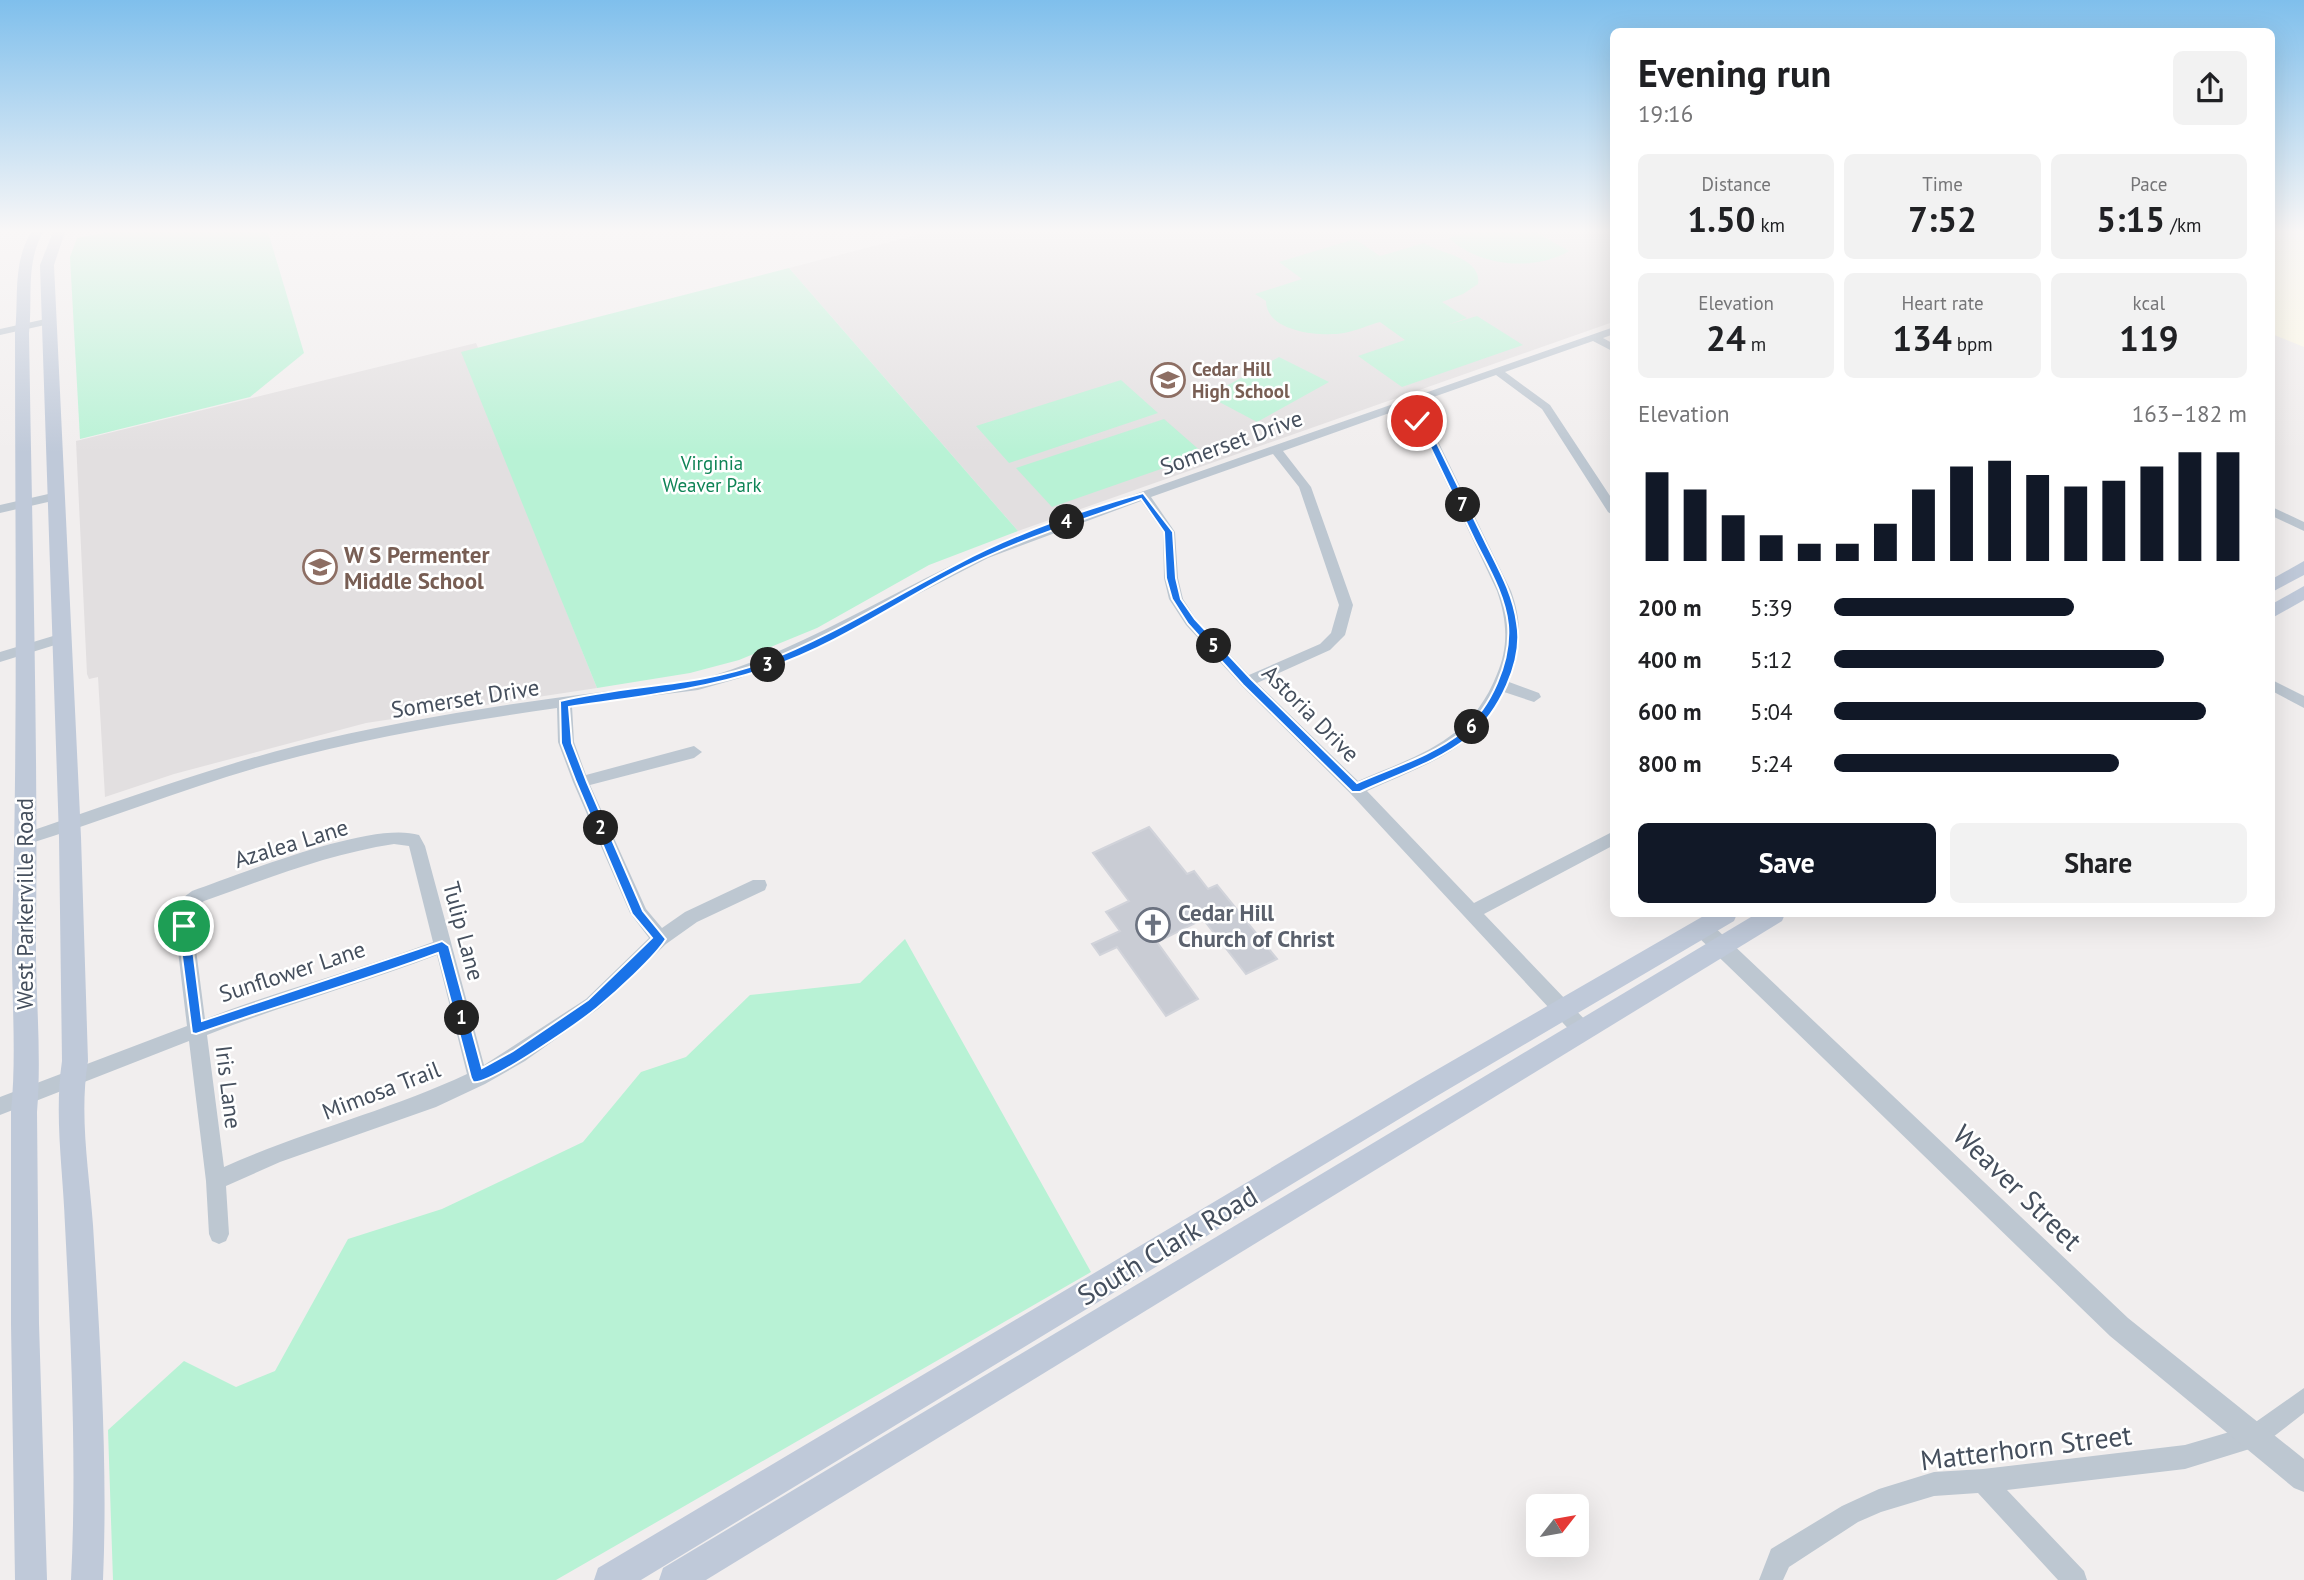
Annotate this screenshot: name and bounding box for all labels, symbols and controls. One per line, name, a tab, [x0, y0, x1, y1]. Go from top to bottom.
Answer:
text: Evening run	[1638, 48, 1831, 97]
button: share	[2173, 51, 2247, 125]
text: 19:16	[1638, 99, 1693, 128]
text: Distance	[1701, 172, 1771, 196]
text: Time	[1922, 172, 1963, 196]
text: Pace	[2130, 172, 2167, 196]
text: 1.50	[1687, 196, 1755, 242]
text: 7:52	[1908, 196, 1977, 242]
text: 5:15	[2096, 196, 2165, 242]
text: km	[1755, 213, 1785, 237]
text: /km	[2165, 213, 2201, 237]
text: Elevation	[1698, 291, 1774, 315]
text: Heart rate	[1901, 291, 1984, 315]
text: kcal	[2133, 291, 2165, 315]
text: 24	[1706, 315, 1746, 361]
text: 134	[1892, 315, 1952, 361]
text: 119	[2119, 315, 2179, 361]
text: m	[1746, 332, 1766, 356]
text: bpm	[1952, 332, 1993, 356]
place label: Cedar Hill High School	[1192, 357, 1290, 403]
school or university icon: Cedar Hill High School	[1149, 361, 1187, 399]
pin	[1387, 391, 1447, 451]
text: Elevation	[1638, 399, 1730, 428]
text: 163–182 m	[2132, 399, 2247, 428]
icon: check	[1398, 402, 1436, 440]
street label: Somerset Drive	[1156, 403, 1306, 481]
park label: Virginia Weaver Park	[662, 451, 762, 497]
pin: 7	[1446, 488, 1480, 522]
text: 7	[1457, 492, 1468, 516]
pin: 4	[1050, 504, 1084, 540]
text: 4	[1061, 509, 1072, 533]
place label: W S Permenter Middle School	[344, 540, 490, 595]
school or university icon: W S Permenter Middle School	[301, 548, 339, 586]
text: 200 m	[1638, 593, 1701, 622]
text: 5:39	[1750, 593, 1793, 622]
pin: 5	[1196, 628, 1232, 664]
text: 5	[1208, 633, 1219, 657]
text: 400 m	[1638, 645, 1701, 674]
text: 5:12	[1750, 645, 1793, 674]
pin: 3	[750, 648, 786, 682]
text: 3	[762, 652, 773, 676]
street label: Astoria Drive	[1256, 658, 1366, 768]
street label: Somerset Drive	[389, 672, 541, 724]
text: 600 m	[1638, 697, 1701, 726]
text: 5:04	[1750, 697, 1793, 726]
pin: 6	[1454, 710, 1490, 744]
text: 6	[1466, 714, 1477, 738]
text: 800 m	[1638, 749, 1701, 778]
text: 5:24	[1750, 749, 1793, 778]
street label: West Parkerville Road	[10, 798, 39, 1010]
pin: 2	[584, 810, 618, 846]
street label: Azalea Lane	[230, 812, 352, 874]
text: 2	[595, 815, 606, 839]
button: Save	[1638, 823, 1936, 903]
button: Share	[1950, 823, 2247, 903]
street label: Tulip Lane	[437, 878, 491, 984]
pin	[154, 896, 214, 956]
place label: Cedar Hill Church of Christ	[1178, 898, 1335, 953]
church icon: Cedar Hill Church of Christ	[1134, 906, 1172, 944]
icon: arrive	[165, 907, 203, 945]
street label: Sunflower Lane	[215, 934, 369, 1008]
pin: 1	[444, 1000, 480, 1036]
text: 1	[456, 1005, 467, 1029]
street label: Iris Lane	[210, 1044, 248, 1130]
street label: Mimosa Trail	[318, 1054, 444, 1126]
street label: Weaver Street	[1945, 1116, 2091, 1258]
street label: South Clark Road	[1070, 1177, 1264, 1313]
street label: Matterhorn Street	[1918, 1416, 2134, 1478]
north arrow	[1526, 1494, 1589, 1558]
map controls	[1526, 1494, 1589, 1557]

